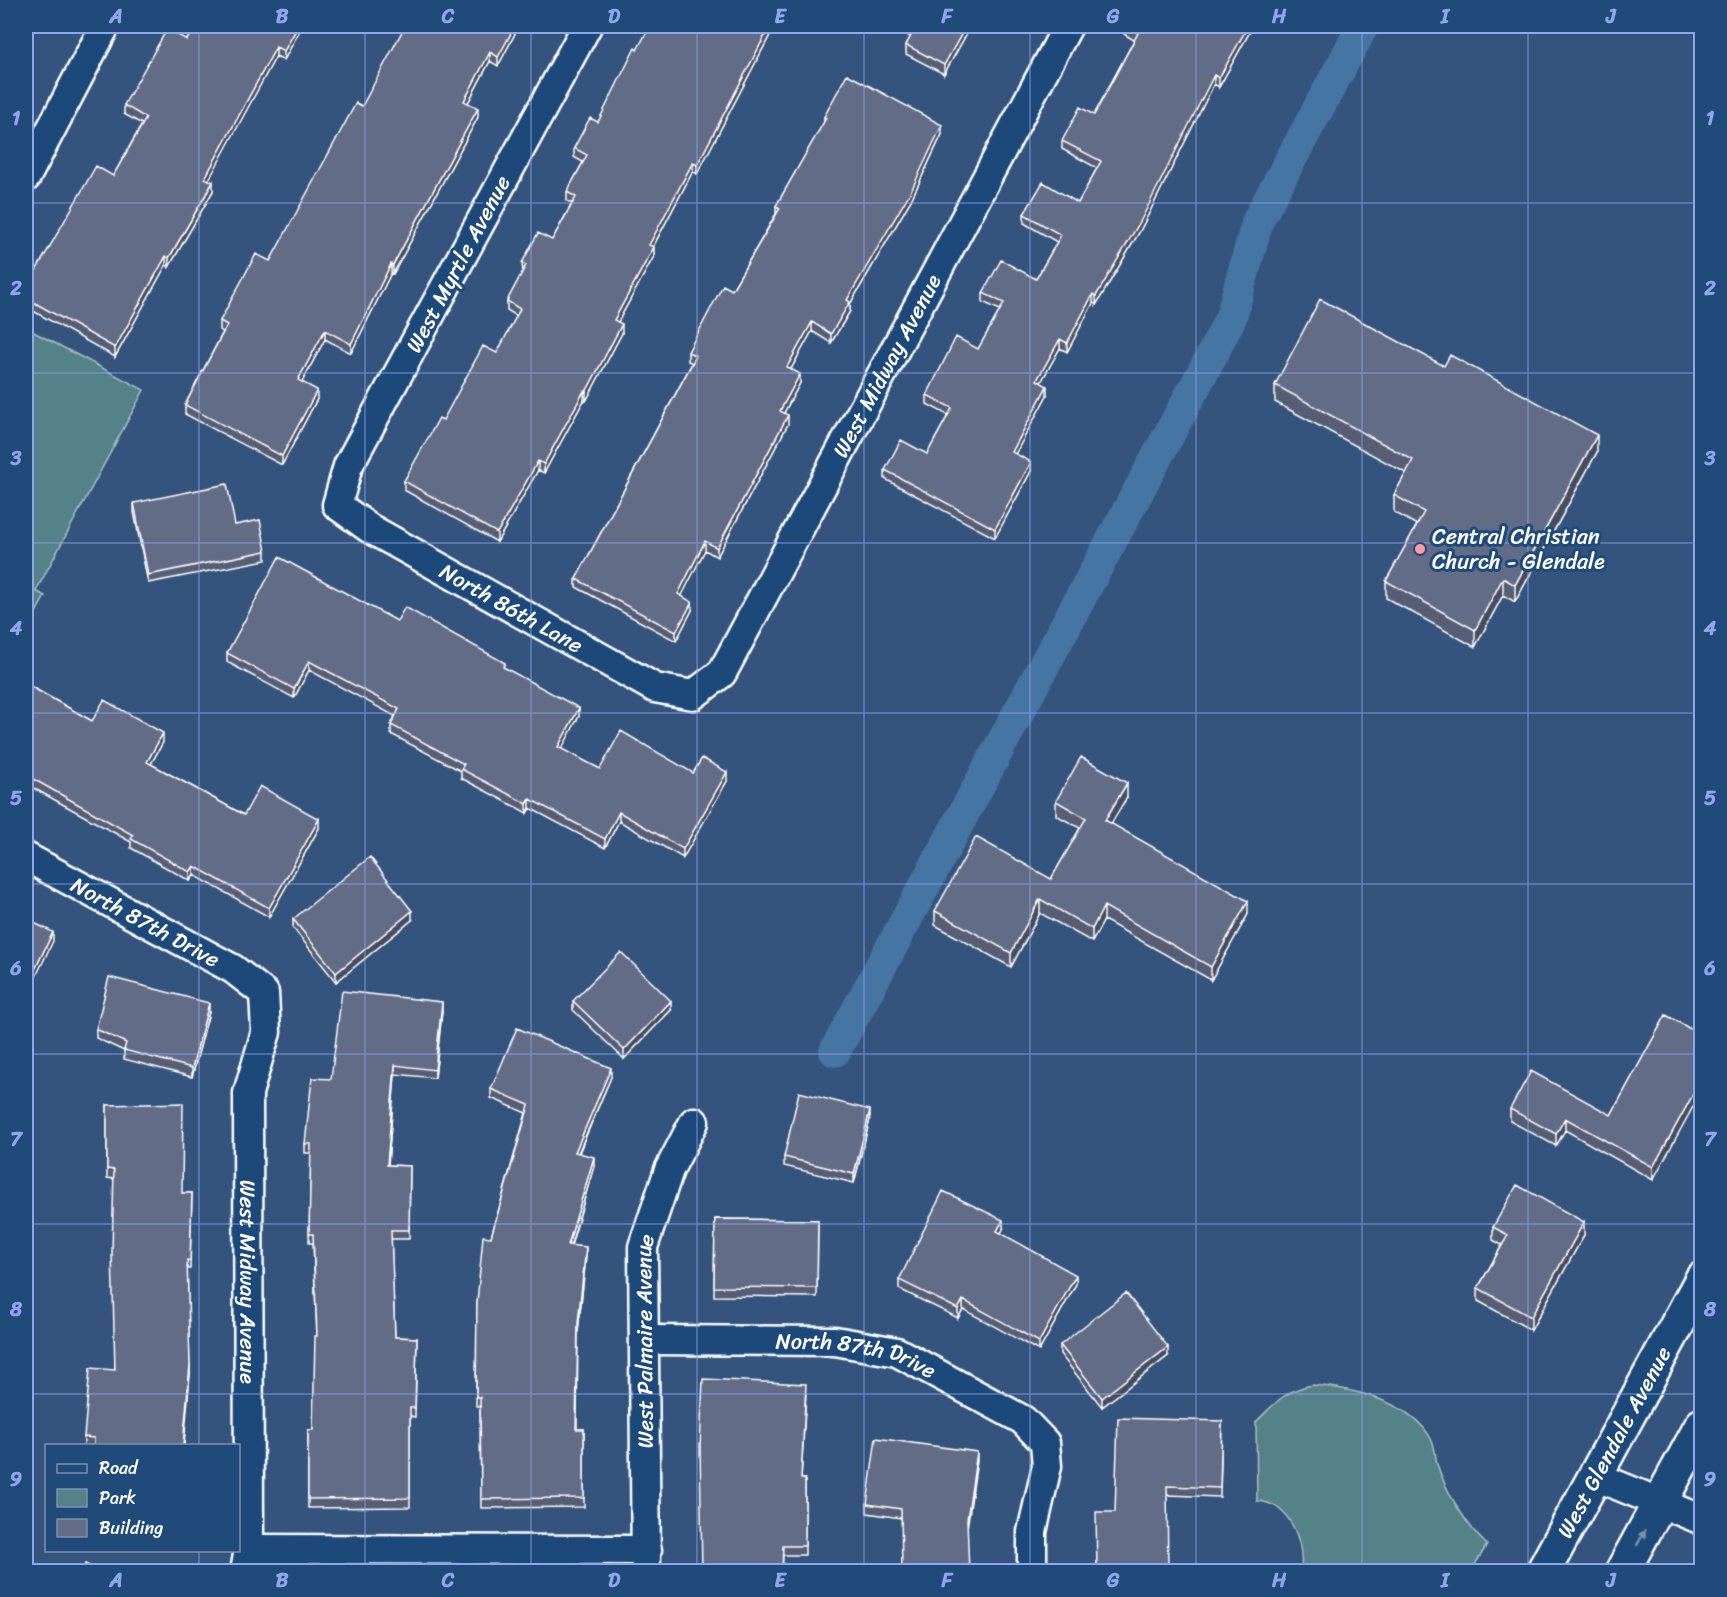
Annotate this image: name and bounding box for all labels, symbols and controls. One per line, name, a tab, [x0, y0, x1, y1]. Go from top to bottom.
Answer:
text: A	[108, 0, 123, 34]
text: B	[276, 0, 289, 34]
text: C	[441, 0, 455, 34]
text: D	[608, 0, 621, 34]
text: E	[774, 0, 787, 34]
text: F	[941, 0, 954, 34]
text: G	[1106, 0, 1120, 34]
text: H	[1271, 0, 1287, 34]
text: I	[1440, 0, 1451, 34]
text: J	[1605, 0, 1617, 34]
text: 1	[12, 101, 21, 136]
text: 1	[1706, 101, 1715, 136]
street label: West Myrtle Avenue	[395, 168, 521, 360]
street label: West Midway Avenue	[821, 266, 952, 465]
text: 2	[9, 271, 22, 306]
text: 2	[1703, 271, 1716, 306]
text: 3	[10, 441, 22, 476]
text: 3	[1704, 441, 1716, 476]
place label: Central Christian Church - Glendale	[1432, 517, 1605, 581]
marker: Central Christian Church - Glendale	[1413, 542, 1427, 556]
street label: North 86th Lane	[432, 552, 591, 664]
text: 4	[9, 611, 23, 646]
text: 4	[1703, 611, 1717, 646]
text: 5	[10, 781, 22, 816]
text: 5	[1704, 781, 1716, 816]
street label: North 87th Drive	[64, 865, 227, 978]
text: 6	[9, 951, 22, 986]
text: 6	[1703, 951, 1716, 986]
text: 7	[10, 1122, 23, 1157]
text: 7	[1704, 1122, 1717, 1157]
street label: West Midway Avenue	[229, 1180, 268, 1384]
street label: West Palmaire Avenue	[623, 1228, 666, 1448]
text: 8	[9, 1292, 23, 1327]
text: 8	[1703, 1292, 1717, 1327]
street label: North 87th Drive	[775, 1321, 944, 1389]
street label: West Glendale Avenue	[1545, 1339, 1682, 1545]
legend	[45, 1444, 240, 1552]
text: Road	[99, 1452, 139, 1484]
text: 9	[10, 1462, 22, 1497]
text: 9	[1704, 1462, 1716, 1497]
text: Park	[99, 1482, 136, 1514]
text: Building	[99, 1512, 163, 1544]
one-way arrow	[1635, 1529, 1645, 1546]
text: A	[108, 1563, 123, 1597]
text: B	[276, 1563, 289, 1597]
text: C	[441, 1563, 455, 1597]
text: D	[608, 1563, 621, 1597]
text: E	[774, 1563, 787, 1597]
text: F	[941, 1563, 954, 1597]
text: G	[1106, 1563, 1120, 1597]
text: H	[1271, 1563, 1287, 1597]
text: I	[1440, 1563, 1451, 1597]
text: J	[1605, 1563, 1617, 1597]

